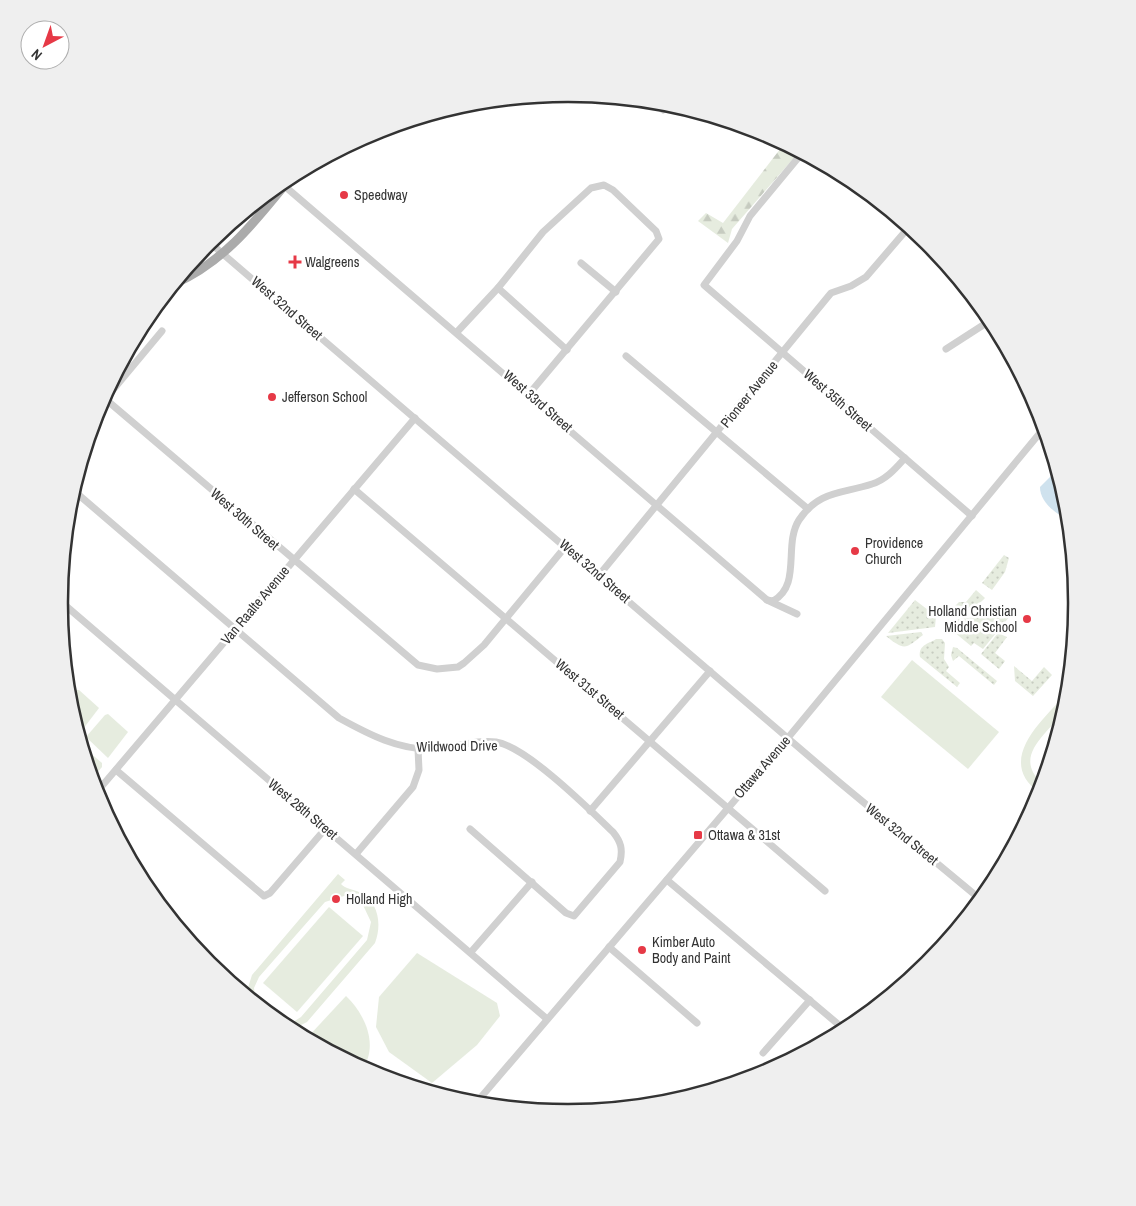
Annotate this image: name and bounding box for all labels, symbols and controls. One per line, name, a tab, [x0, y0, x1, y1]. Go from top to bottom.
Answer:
north arrow	[20, 20, 70, 70]
text: N	[27, 45, 46, 64]
place label: Speedway	[354, 186, 408, 204]
marker: Speedway	[338, 189, 350, 201]
place label: Walgreens	[305, 253, 360, 271]
marker: Walgreens	[289, 256, 301, 268]
street label: West 32nd Street	[248, 272, 326, 344]
street label: Pioneer Avenue	[716, 357, 782, 431]
street label: West 35th Street	[800, 365, 876, 435]
street label: West 33rd Street	[500, 366, 576, 436]
place label: Jefferson School	[282, 388, 367, 406]
marker: Jefferson School	[266, 391, 278, 403]
street label: West 30th Street	[207, 484, 283, 554]
place label: Providence Church	[865, 534, 923, 568]
street label: West 32nd Street	[556, 535, 634, 607]
marker: Providence Church	[849, 545, 861, 557]
street label: Van Raalte Avenue	[217, 562, 293, 648]
place label: Holland Christian Middle School	[928, 602, 1017, 636]
marker: Holland Christian Middle School	[1021, 613, 1033, 625]
street label: West 31st Street	[552, 655, 628, 723]
street label: Ottawa Avenue	[730, 732, 794, 802]
street label: Wildwood Drive	[416, 736, 498, 756]
street label: West 28th Street	[265, 775, 341, 843]
street label: West 32nd Street	[862, 799, 942, 869]
place label: Ottawa & 31st	[708, 826, 780, 844]
marker: Ottawa & 31st	[692, 829, 704, 841]
place label: Holland High	[346, 890, 412, 908]
marker: Holland High	[330, 893, 342, 905]
place label: Kimber Auto Body and Paint	[652, 933, 731, 967]
marker: Kimber Auto Body and Paint	[636, 944, 648, 956]

